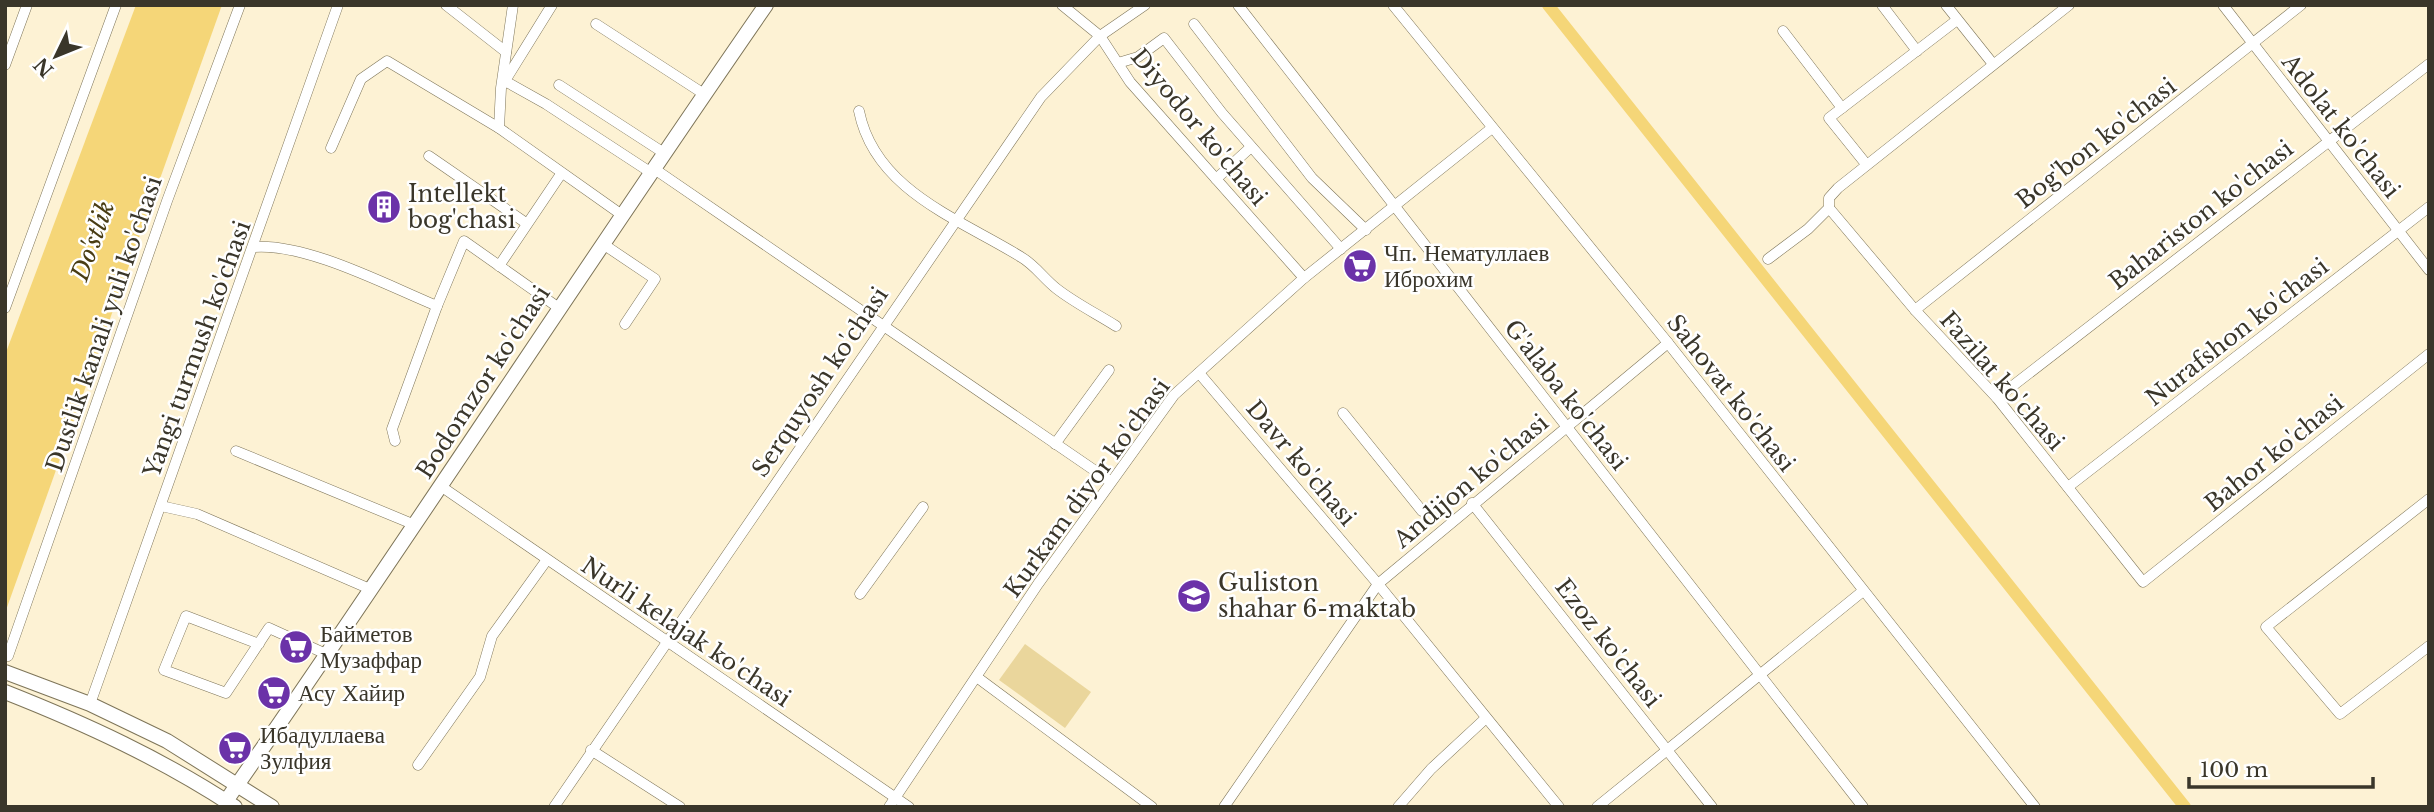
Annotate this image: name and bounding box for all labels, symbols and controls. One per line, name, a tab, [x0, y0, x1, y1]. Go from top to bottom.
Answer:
north arrow	[21, 21, 91, 91]
street label: Diyodor ko'chasi	[1125, 43, 1273, 211]
street label: Adolat ko'chasi	[2275, 48, 2406, 204]
text: N	[29, 53, 58, 82]
street label: Bog'bon ko'chasi	[2010, 72, 2182, 214]
street label: Bahariston ko'chasi	[2103, 134, 2299, 296]
street label: Dustlik kanali yuli ko'chasi	[40, 172, 168, 476]
place label: Intellekt bog'chasi	[407, 180, 516, 234]
building icon: Intellekt bog'chasi	[365, 188, 403, 226]
water label: Do'stlik	[64, 197, 120, 286]
street label: Yangi turmush ko'chasi	[137, 217, 257, 482]
place label: Чп. Нематуллаев Иброхим	[1384, 239, 1549, 293]
supermarket icon: Чп. Нематуллаев Иброхим	[1341, 247, 1379, 285]
street label: Nurafshon ko'chasi	[2140, 252, 2334, 412]
street label: Bodomzor ko'chasi	[410, 280, 556, 484]
street label: Serquyosh ko'chasi	[746, 282, 894, 482]
street label: Fazilat ko'chasi	[1934, 306, 2070, 456]
street label: Sahovat ko'chasi	[1661, 309, 1801, 477]
street label: G'alaba ko'chasi	[1499, 314, 1633, 476]
street label: Kurkam diyor ko'chasi	[998, 373, 1176, 603]
street label: Bahor ko'chasi	[2199, 389, 2349, 517]
street label: Davr ko'chasi	[1240, 395, 1362, 531]
street label: Andijon ko'chasi	[1387, 408, 1554, 554]
street label: Nurli kelajak ko'chasi	[576, 551, 796, 713]
place label: Guliston shahar 6-maktab	[1218, 569, 1416, 623]
street label: Ezoz ko'chasi	[1549, 573, 1667, 713]
school or university icon: Guliston shahar 6-maktab	[1175, 577, 1213, 615]
place label: Байметов Музаффар	[320, 620, 422, 674]
supermarket icon: Байметов Музаффар	[277, 628, 315, 666]
supermarket icon: Асу Хайир	[255, 674, 293, 712]
place label: Асу Хайир	[298, 679, 405, 707]
place label: Ибадуллаева Зулфия	[260, 721, 385, 775]
supermarket icon: Ибадуллаева Зулфия	[216, 729, 254, 767]
scale bar	[2189, 746, 2373, 790]
text: 100 m	[2200, 757, 2268, 783]

